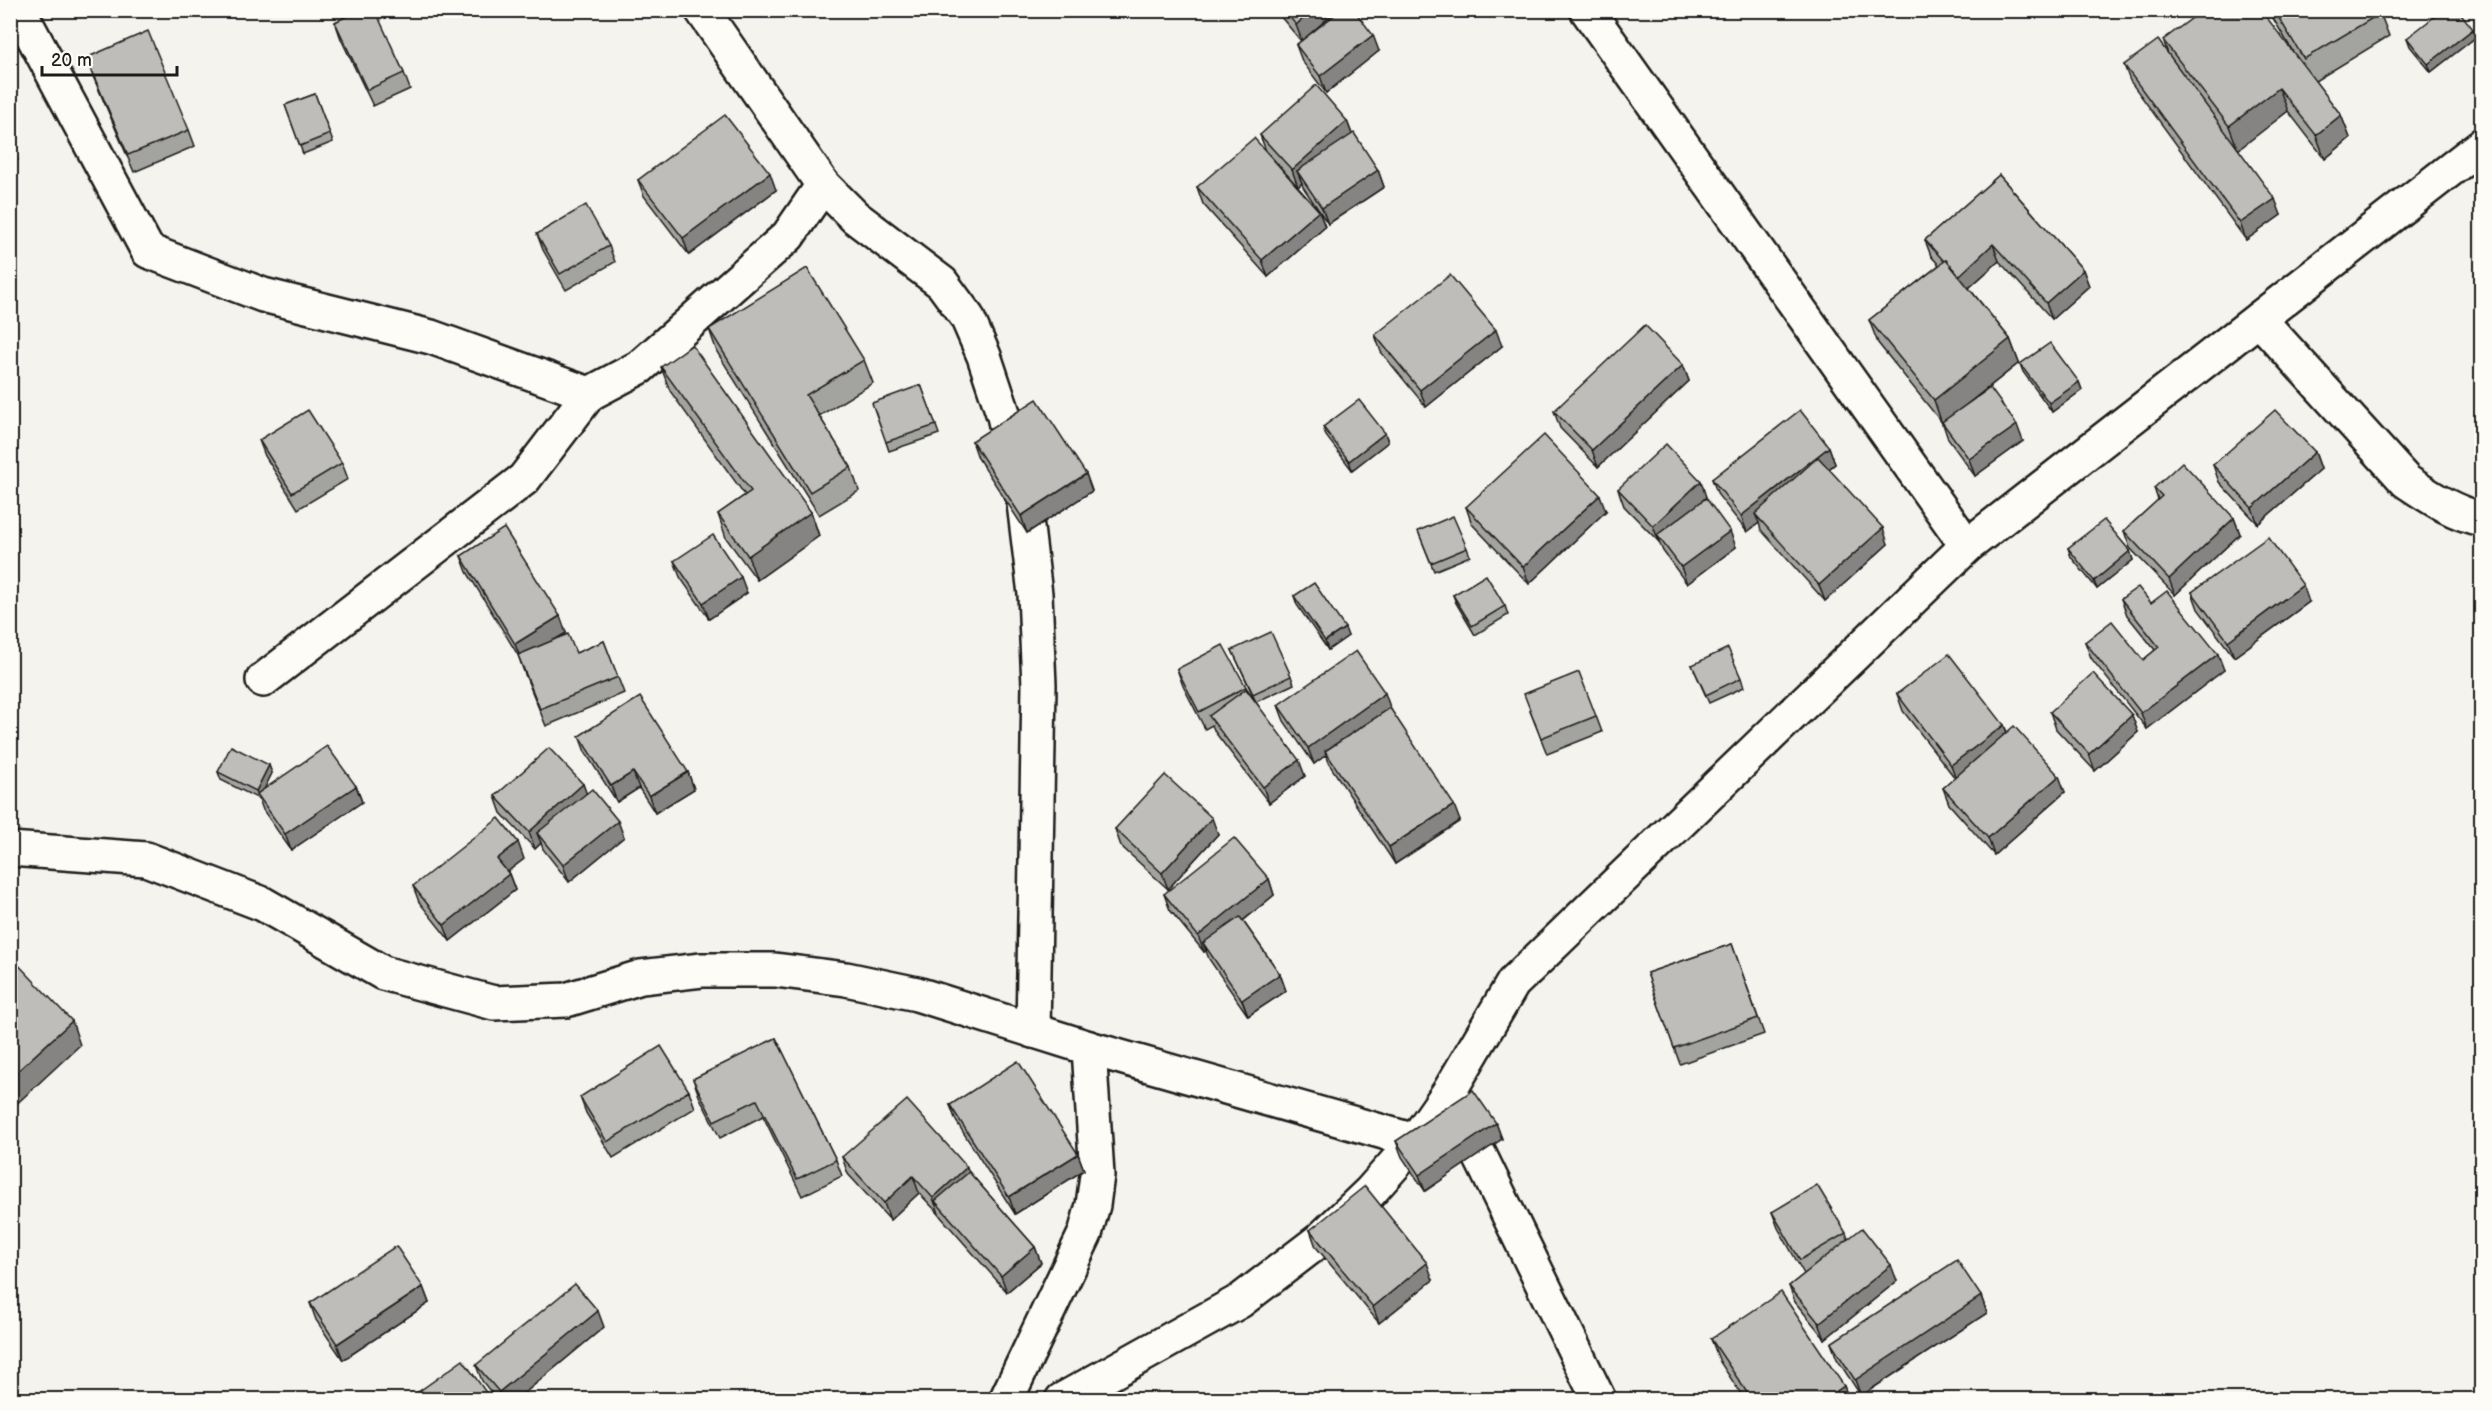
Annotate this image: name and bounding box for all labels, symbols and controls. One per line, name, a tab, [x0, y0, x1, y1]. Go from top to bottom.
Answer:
scale bar	[42, 39, 177, 77]
text: 20 m	[51, 50, 92, 71]

